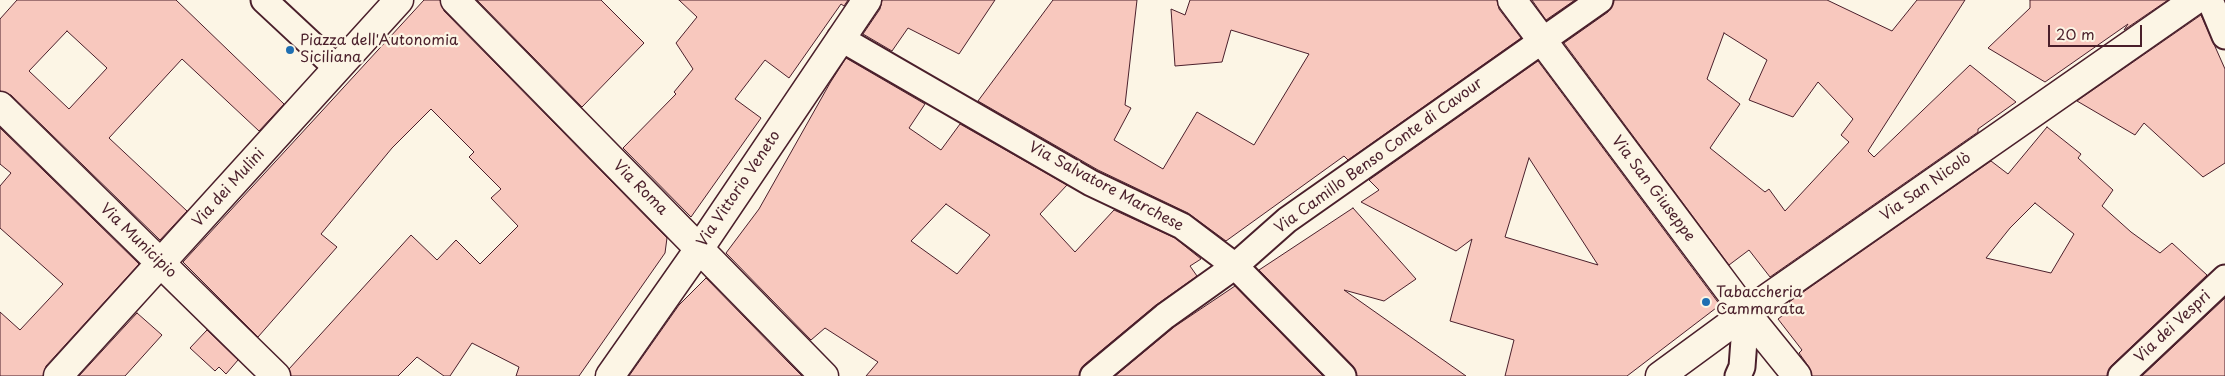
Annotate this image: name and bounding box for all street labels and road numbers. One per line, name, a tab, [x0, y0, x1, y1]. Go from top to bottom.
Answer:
street label: Via Camillo Benso Conte di Cavour	[1272, 74, 1486, 238]
street label: Via Vittorio Veneto	[694, 128, 784, 250]
street label: Via San Giuseppe	[1607, 133, 1699, 245]
street label: Via Salvatore Marchese	[1026, 139, 1186, 235]
street label: Via dei Mulini	[189, 145, 269, 231]
street label: Via San Nicolò	[1877, 149, 1975, 225]
street label: Via Roma	[609, 157, 671, 219]
street label: Via Municipio	[96, 200, 180, 282]
street label: Via dei Vespri	[2131, 287, 2215, 367]

